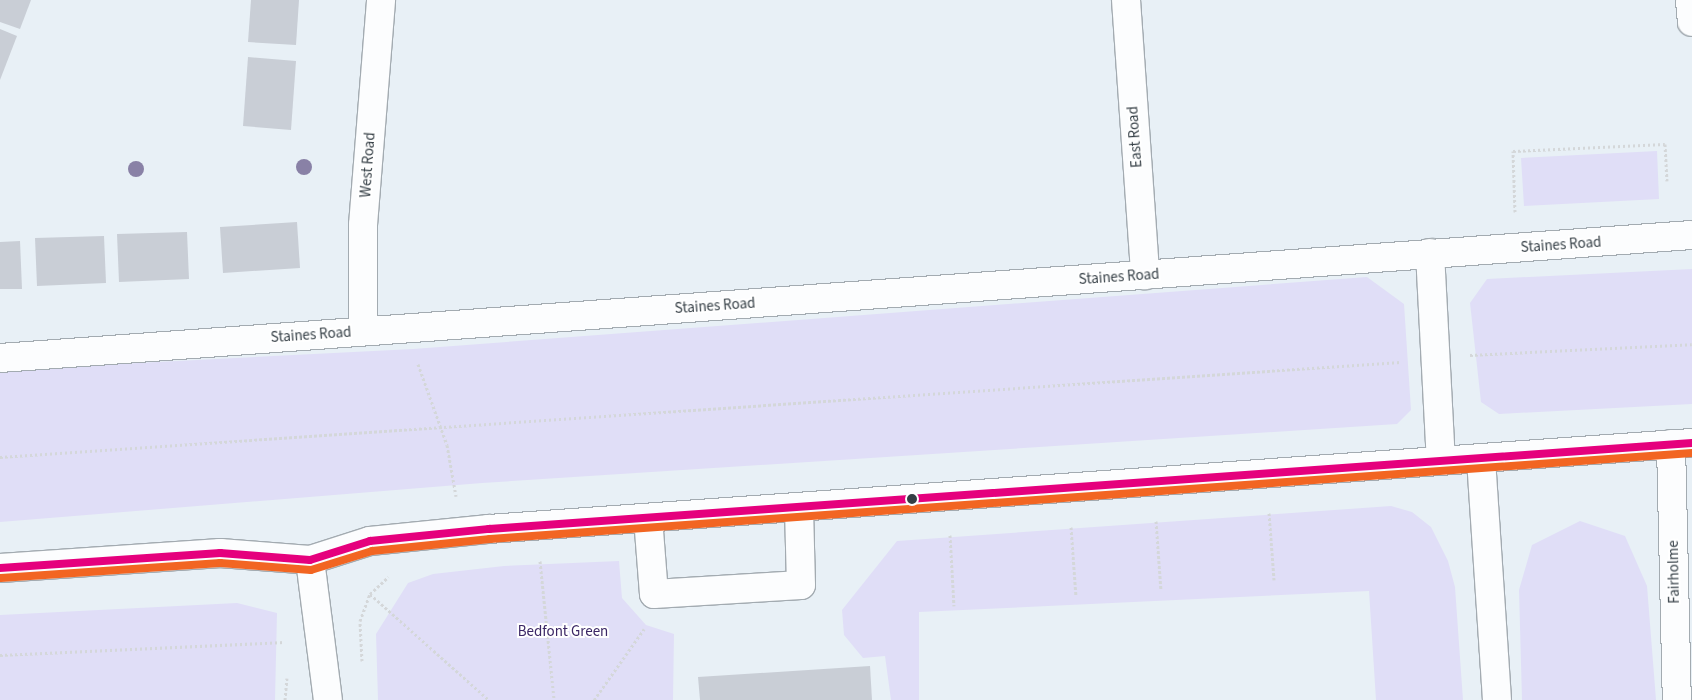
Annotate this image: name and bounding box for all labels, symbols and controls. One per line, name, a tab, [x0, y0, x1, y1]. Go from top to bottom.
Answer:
street label: East Road	[1124, 106, 1146, 168]
street label: West Road	[357, 132, 379, 198]
street label: Staines Road	[1520, 233, 1602, 257]
street label: Staines Road	[1078, 265, 1160, 289]
street label: Staines Road	[674, 294, 756, 318]
street label: Staines Road	[270, 323, 352, 347]
unlabelled marker	[907, 494, 917, 504]
street label: Fairholme	[1664, 540, 1684, 604]
park label: Bedfont Green	[518, 623, 608, 641]

